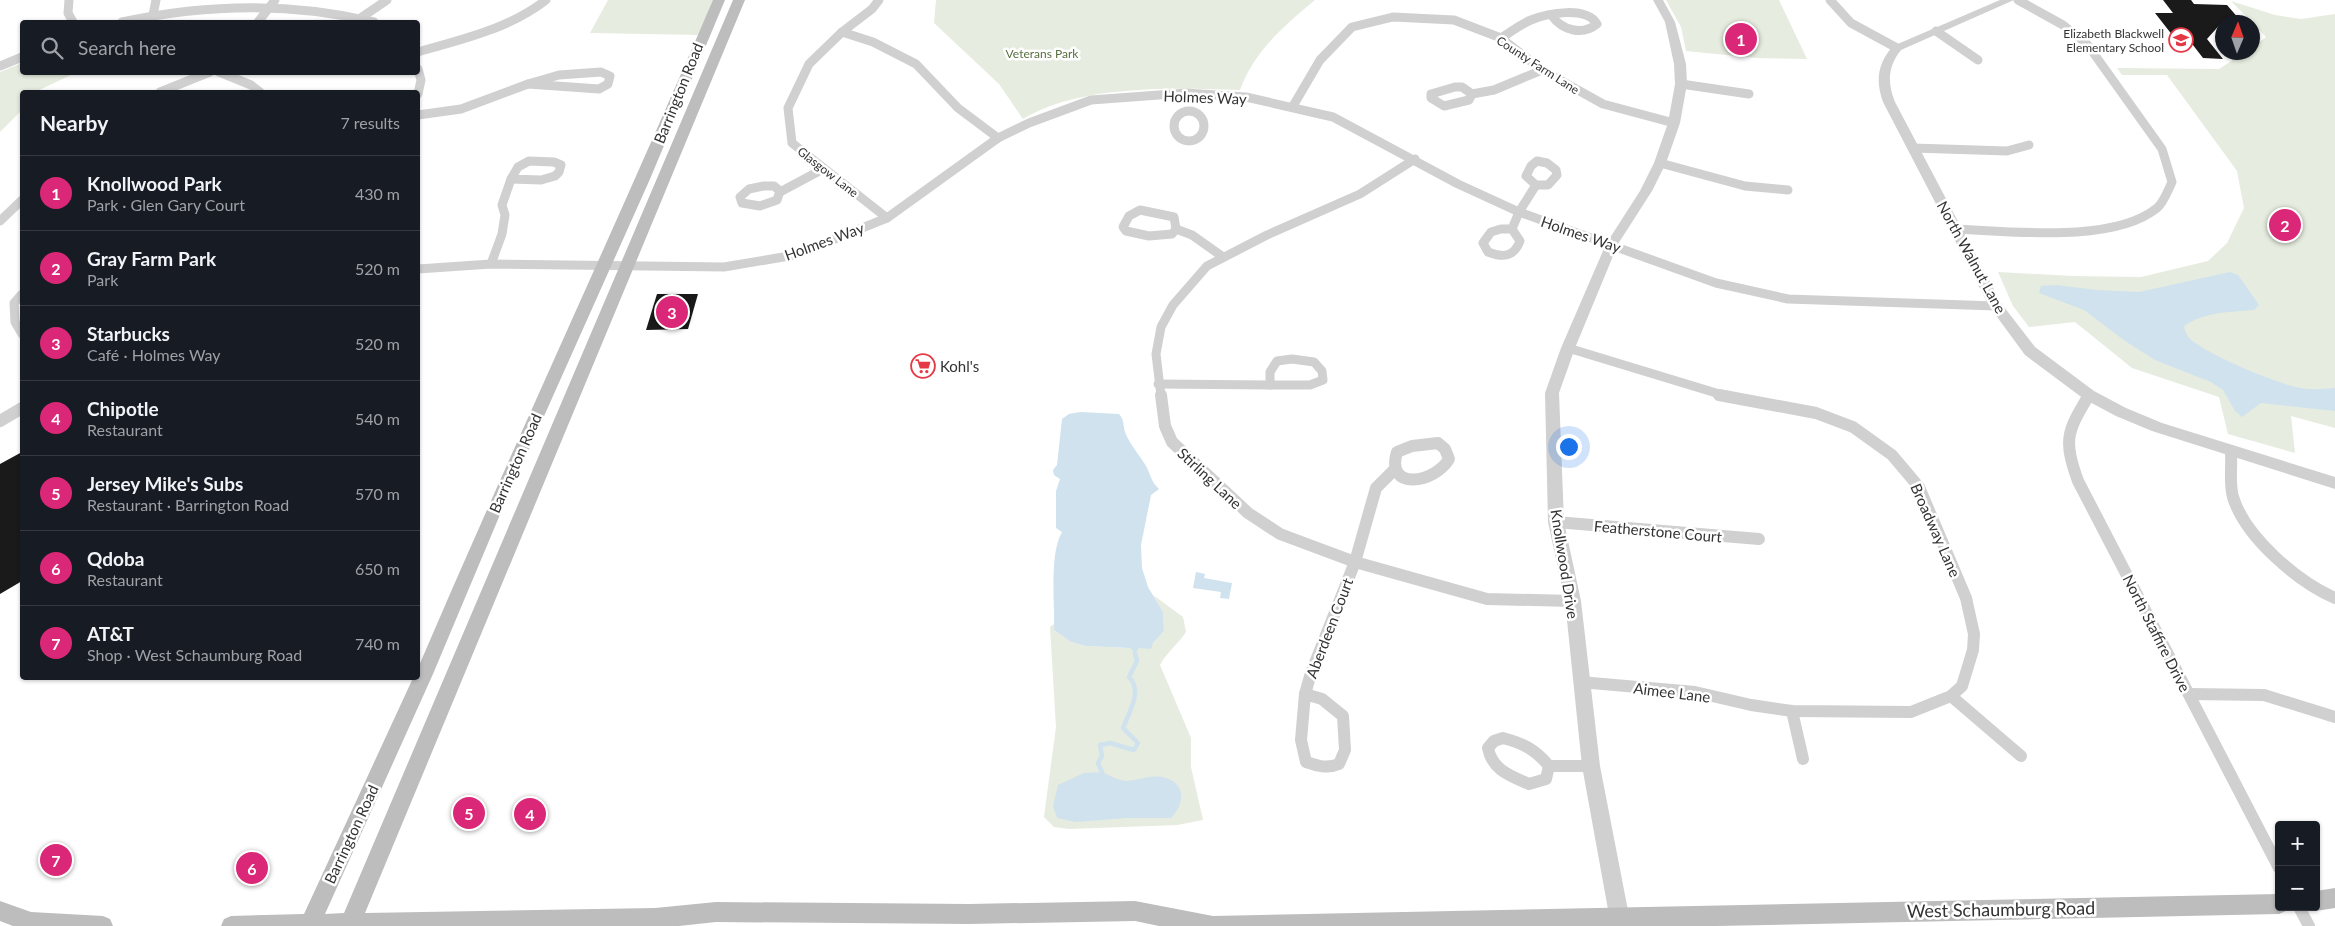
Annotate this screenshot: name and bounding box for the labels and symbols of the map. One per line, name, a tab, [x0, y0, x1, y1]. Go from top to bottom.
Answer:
north arrow	[2215, 15, 2260, 60]
pin: 1	[1725, 20, 1757, 58]
place label: Elizabeth Blackwell Elementary School	[2063, 26, 2164, 55]
school or university icon: Elizabeth Blackwell Elementary School	[2168, 27, 2194, 53]
street label: County Farm Lane	[1494, 33, 1582, 97]
street label: Barrington Road	[650, 40, 706, 146]
park label: Veterans Park	[1006, 46, 1079, 61]
street label: Holmes Way	[1163, 87, 1247, 107]
street label: Glasgow Lane	[795, 144, 861, 200]
street label: North Walnut Lane	[1934, 198, 2010, 316]
pin: 2	[2269, 206, 2301, 244]
street label: Holmes Way	[1539, 212, 1624, 256]
street label: Holmes Way	[782, 218, 866, 264]
pin: 3	[656, 293, 688, 331]
supermarket icon: Kohl's	[910, 353, 936, 379]
place label: Kohl's	[940, 357, 979, 375]
street label: Barrington Road	[485, 410, 545, 516]
your location	[1556, 434, 1582, 460]
street label: Stirling Lane	[1174, 444, 1246, 512]
street label: Broadway Lane	[1907, 480, 1965, 580]
street label: Knollwood Drive	[1547, 508, 1583, 620]
street label: Featherstone Court	[1593, 516, 1723, 546]
street label: North Staffire Drive	[2120, 571, 2194, 695]
street label: Aberdeen Court	[1302, 575, 1357, 681]
street label: Aimee Lane	[1633, 678, 1711, 706]
street label: Barrington Road	[320, 782, 382, 886]
pin: 5	[453, 794, 485, 832]
pin: 4	[514, 795, 546, 833]
pin: 7	[40, 841, 72, 879]
pin: 6	[236, 849, 268, 887]
street label: West Schaumburg Road	[1907, 896, 2095, 922]

